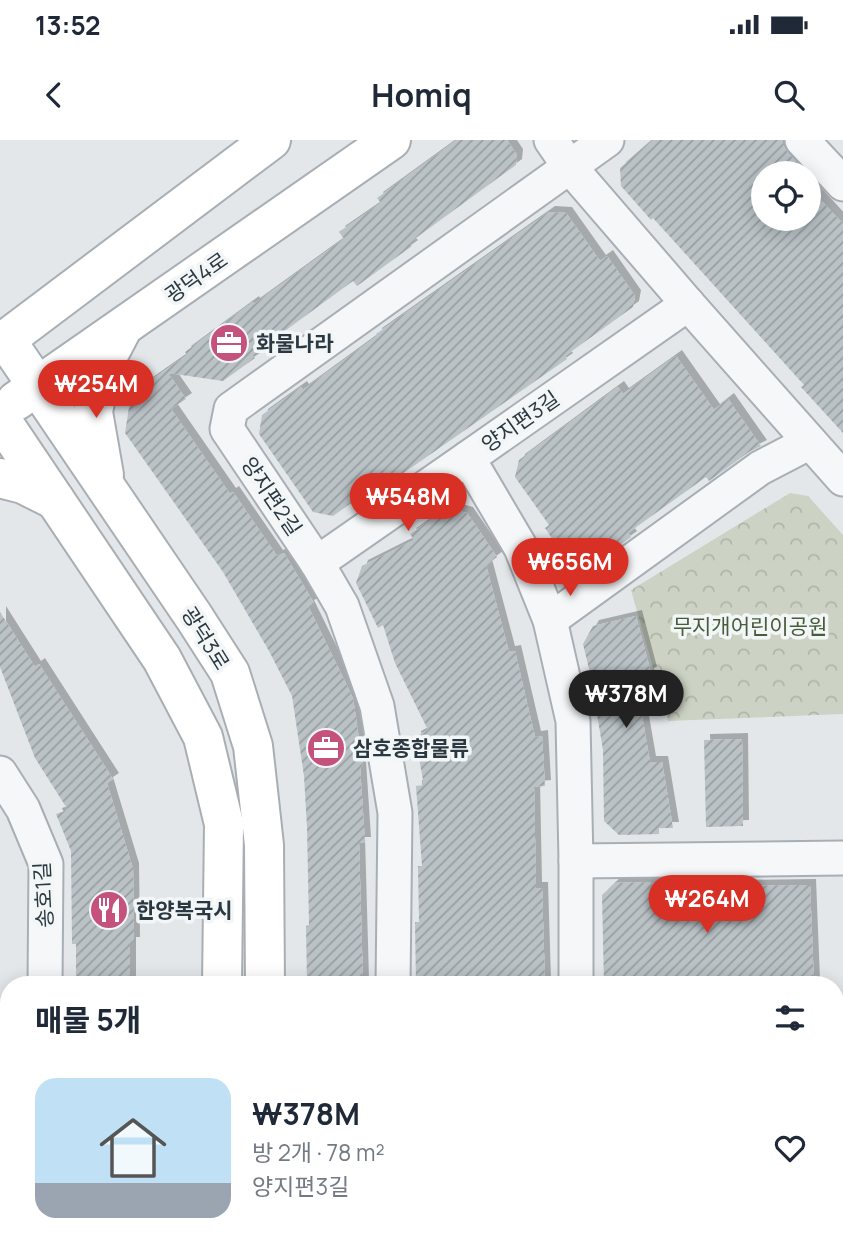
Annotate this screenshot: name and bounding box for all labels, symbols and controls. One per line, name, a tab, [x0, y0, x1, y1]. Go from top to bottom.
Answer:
text: 13:52	[35, 7, 100, 43]
text: Homiq	[371, 73, 472, 117]
icon: back	[35, 76, 73, 114]
icon: search	[770, 76, 808, 114]
map controls	[751, 161, 821, 231]
button: locate	[751, 161, 821, 231]
street label: 광덕4로	[159, 245, 233, 309]
office icon: 화물나라	[208, 322, 250, 364]
place label: 화물나라	[256, 329, 334, 357]
pin: ₩254M	[47, 360, 145, 420]
text: ₩254M	[54, 367, 138, 399]
street label: 양지편3길	[476, 384, 564, 458]
street label: 양지편2길	[235, 451, 309, 541]
pin: ₩548M	[359, 474, 457, 533]
text: ₩548M	[366, 480, 450, 512]
pin: ₩656M	[521, 538, 619, 598]
text: ₩656M	[527, 545, 613, 577]
street label: 광덕3로	[176, 601, 236, 675]
park label: 무지개어린이공원	[673, 612, 827, 640]
pin: ₩378M	[577, 670, 675, 730]
text: ₩378M	[585, 677, 667, 709]
office icon: 삼호종합물류	[305, 727, 347, 769]
place label: 삼호종합물류	[353, 734, 469, 762]
street label: 송호1길	[27, 861, 59, 929]
pin: ₩264M	[658, 876, 756, 935]
text: ₩264M	[665, 882, 749, 914]
restaurant icon: 한양복국시	[88, 889, 130, 931]
place label: 한양복국시	[136, 896, 233, 924]
text: 매물 5개	[35, 999, 141, 1040]
icon: filters	[771, 999, 809, 1037]
text: ₩378M	[252, 1093, 360, 1134]
icon: home	[91, 1106, 175, 1190]
icon: heart	[771, 1129, 809, 1167]
text: 방 2개 · 78 m²	[252, 1136, 385, 1168]
text: 양지편3길	[252, 1170, 349, 1202]

